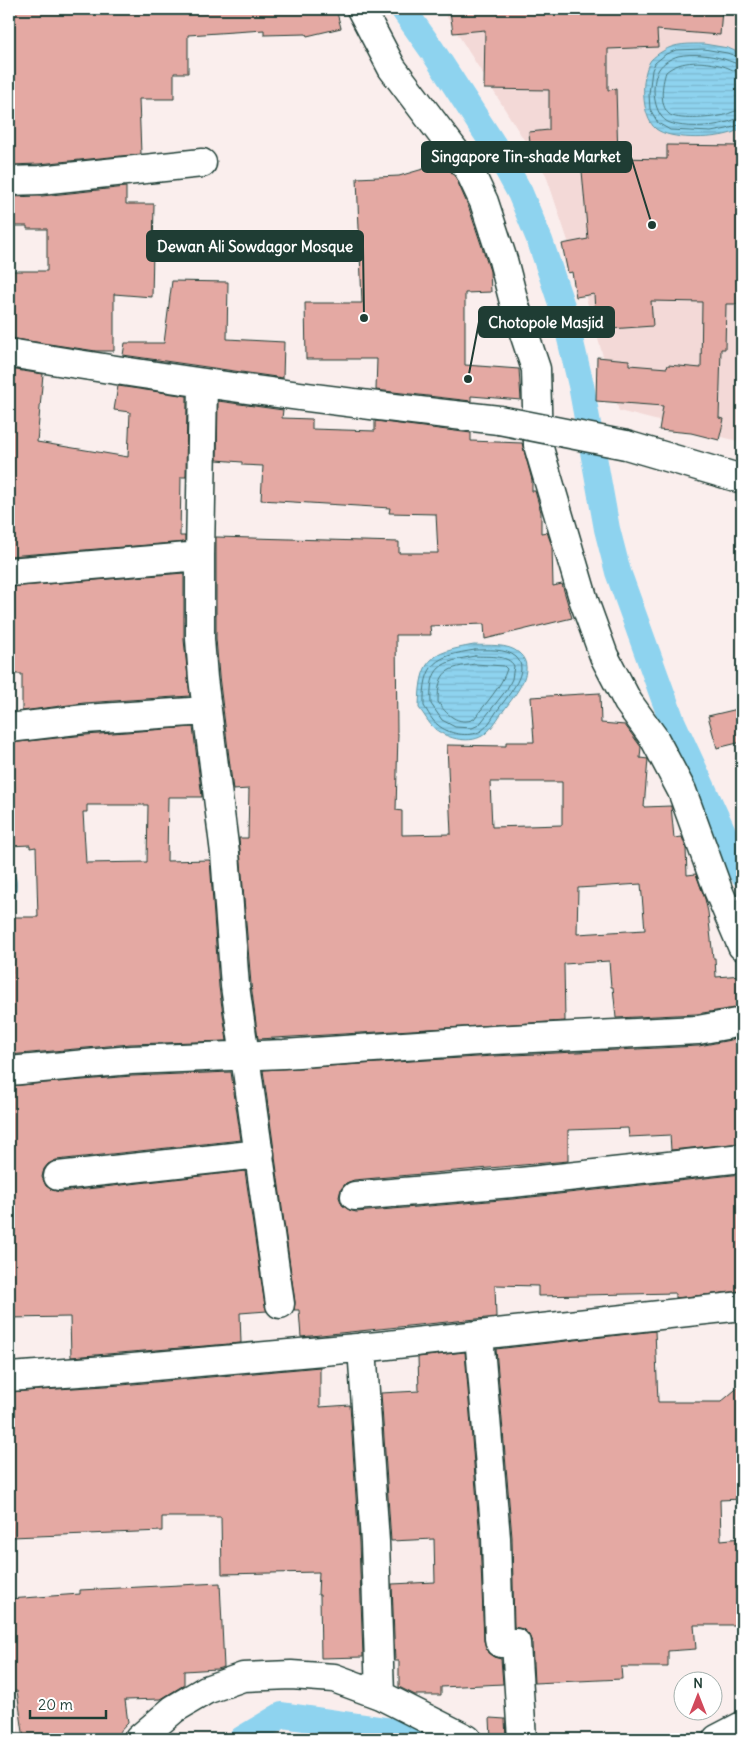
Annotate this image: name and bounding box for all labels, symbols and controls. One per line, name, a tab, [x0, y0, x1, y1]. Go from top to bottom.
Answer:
callout: Singapore Tin-shade Market	[422, 142, 631, 172]
text: Singapore Tin-shade Market	[431, 147, 622, 167]
callout: Dewan Ali Sowdagor Mosque	[147, 231, 363, 261]
text: Dewan Ali Sowdagor Mosque	[157, 237, 353, 257]
callout: Chotopole Masjid	[479, 307, 614, 337]
text: Chotopole Masjid	[488, 313, 604, 333]
north arrow	[674, 1670, 724, 1720]
text: N	[693, 1674, 703, 1692]
scale bar	[30, 1688, 106, 1720]
text: 20 m	[38, 1695, 73, 1714]

